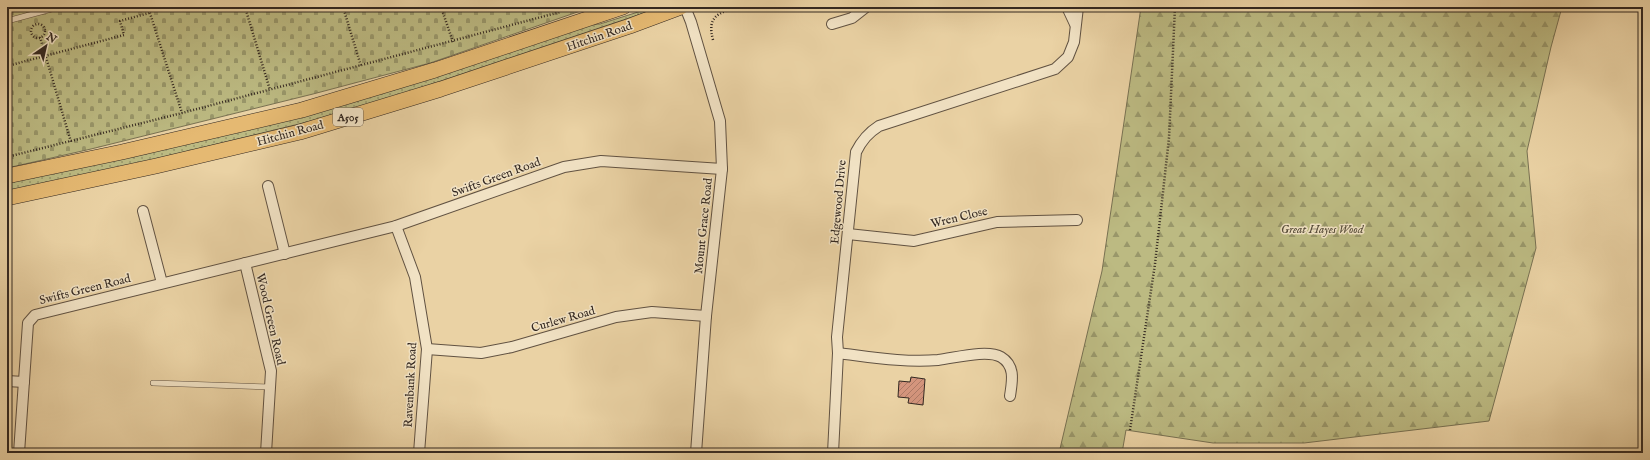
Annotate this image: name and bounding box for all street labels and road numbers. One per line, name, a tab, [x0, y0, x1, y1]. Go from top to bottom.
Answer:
street label: Hitchin Road	[564, 18, 635, 55]
road number: A505	[333, 108, 363, 126]
street label: Hitchin Road	[255, 117, 326, 150]
street label: Swifts Green Road	[450, 154, 543, 201]
street label: Edgewood Drive	[827, 159, 850, 245]
street label: Mount Grace Road	[691, 177, 716, 275]
street label: Wren Close	[929, 204, 989, 231]
street label: Swifts Green Road	[38, 271, 133, 308]
street label: Wood Green Road	[253, 272, 289, 367]
street label: Curlew Road	[530, 303, 597, 336]
street label: Ravenbank Road	[401, 341, 420, 428]

